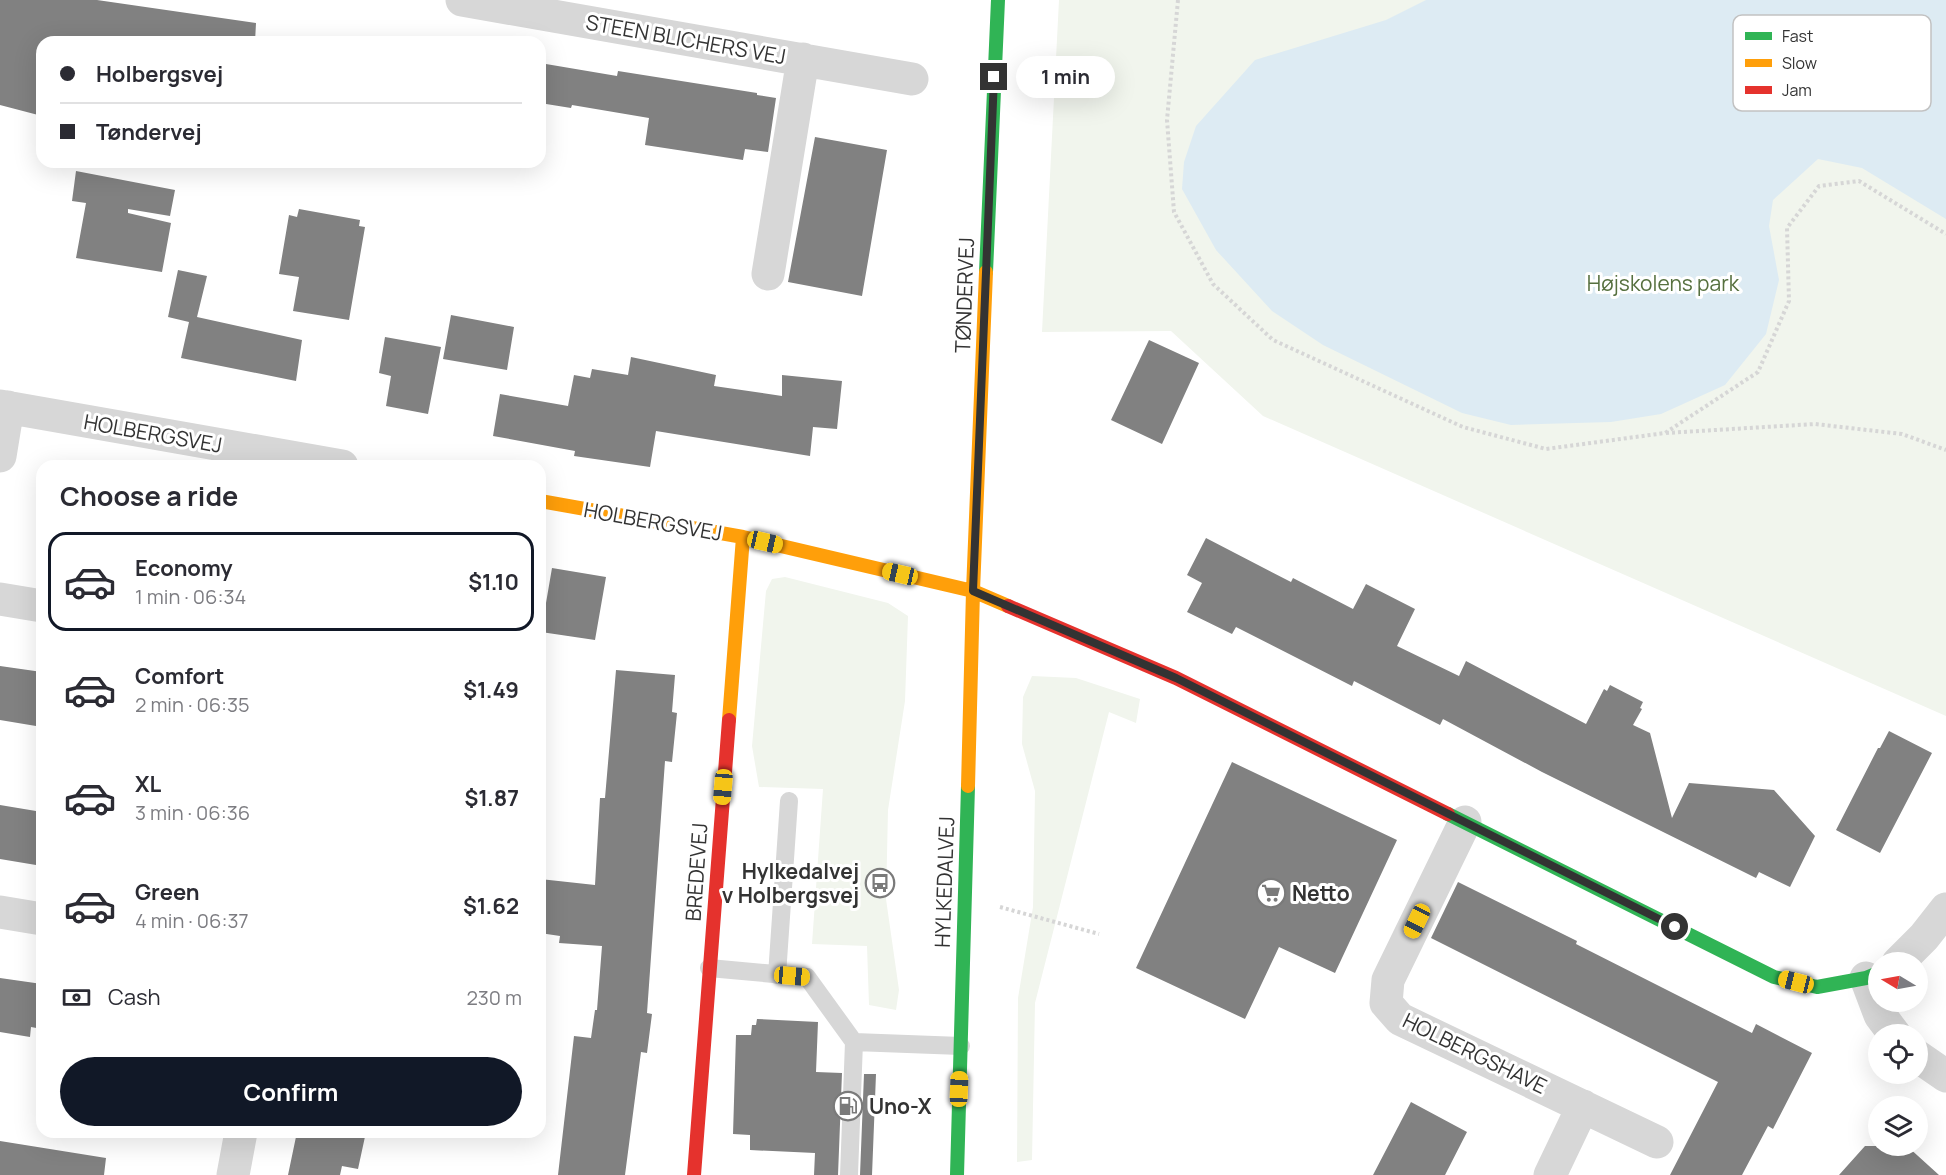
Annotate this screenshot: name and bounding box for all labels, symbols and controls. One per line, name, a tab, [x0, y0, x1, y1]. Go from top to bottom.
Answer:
street label: STEEN BLICHERS VEJ	[584, 8, 788, 70]
legend	[1733, 15, 1931, 111]
text: Fast	[1782, 25, 1813, 47]
text: Slow	[1782, 52, 1817, 74]
callout: 1 min	[1015, 56, 1114, 98]
text: Holbergsvej	[96, 59, 223, 89]
route end	[980, 63, 1007, 90]
text: 1 min	[1041, 63, 1090, 90]
text: Jam	[1782, 79, 1812, 101]
text: Tøndervej	[96, 117, 202, 147]
street label: TØNDERVEJ	[948, 237, 980, 353]
park label: Højskolens park	[1587, 269, 1740, 297]
street label: HOLBERGSVEJ	[82, 407, 224, 459]
text: Choose a ride	[60, 477, 238, 514]
street label: HOLBERGSVEJ	[582, 495, 724, 547]
car	[745, 529, 785, 555]
text: Economy	[135, 553, 233, 583]
icon: car	[63, 555, 117, 609]
car	[880, 561, 920, 587]
text: $1.10	[468, 567, 519, 597]
text: 1 min · 06:34	[135, 583, 246, 610]
text: Comfort	[135, 661, 224, 691]
icon: car	[63, 663, 117, 717]
text: $1.49	[463, 675, 519, 705]
text: 2 min · 06:35	[135, 691, 250, 718]
car	[712, 768, 734, 806]
text: XL	[135, 769, 161, 799]
icon: car	[63, 771, 117, 825]
text: $1.87	[465, 783, 519, 813]
text: 3 min · 06:36	[135, 799, 250, 826]
street label: HYLKEDALVEJ	[928, 816, 960, 948]
street label: BREDEVEJ	[679, 822, 713, 922]
place label: Hylkedalvej v Holbergsvej	[722, 857, 859, 909]
bus stop icon: Hylkedalvej v Holbergsvej	[864, 867, 896, 899]
text: Green	[135, 877, 200, 907]
supermarket icon: Netto	[1255, 877, 1287, 909]
icon: car	[63, 879, 117, 933]
place label: Netto	[1292, 879, 1350, 907]
text: $1.62	[463, 891, 519, 921]
car	[1401, 901, 1433, 941]
text: 4 min · 06:37	[135, 907, 249, 934]
route start	[1661, 913, 1688, 940]
north arrow	[1868, 952, 1928, 1012]
map controls	[1868, 952, 1928, 1156]
car	[773, 965, 811, 987]
car	[1776, 969, 1816, 995]
icon: cash	[60, 981, 93, 1014]
text: Cash	[108, 982, 161, 1012]
text: 230 m	[466, 984, 522, 1011]
street label: HOLBERGSHAVE	[1398, 1006, 1552, 1100]
button: locate	[1868, 1024, 1928, 1084]
button: Confirm	[60, 1057, 522, 1126]
car	[949, 1071, 969, 1107]
fuel station icon: Uno-X	[832, 1090, 864, 1122]
place label: Uno-X	[869, 1092, 932, 1120]
button: layers	[1868, 1096, 1928, 1156]

